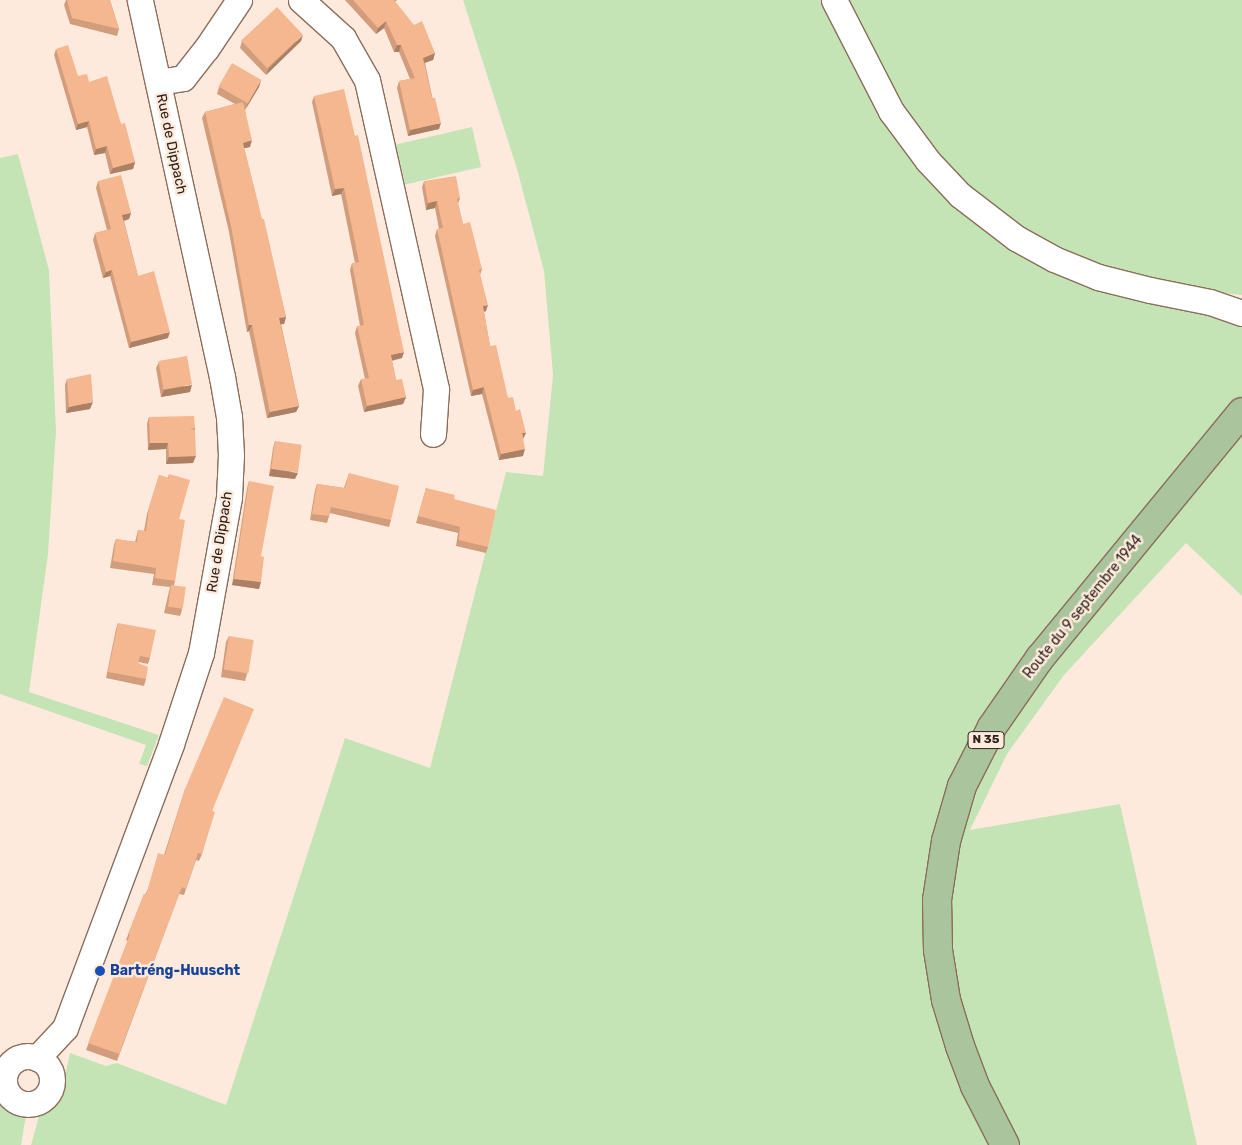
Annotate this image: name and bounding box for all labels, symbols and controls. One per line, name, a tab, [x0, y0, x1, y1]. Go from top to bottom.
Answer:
street label: Rue de Dippach	[152, 92, 190, 196]
street label: Rue de Dippach	[204, 490, 236, 594]
street label: Route du 9 septembre 1944	[1020, 532, 1146, 682]
road number: N 35	[967, 730, 1005, 750]
place label: Bartréng-Huuscht	[110, 963, 240, 979]
marker: Bartréng-Huuscht	[94, 965, 106, 977]

